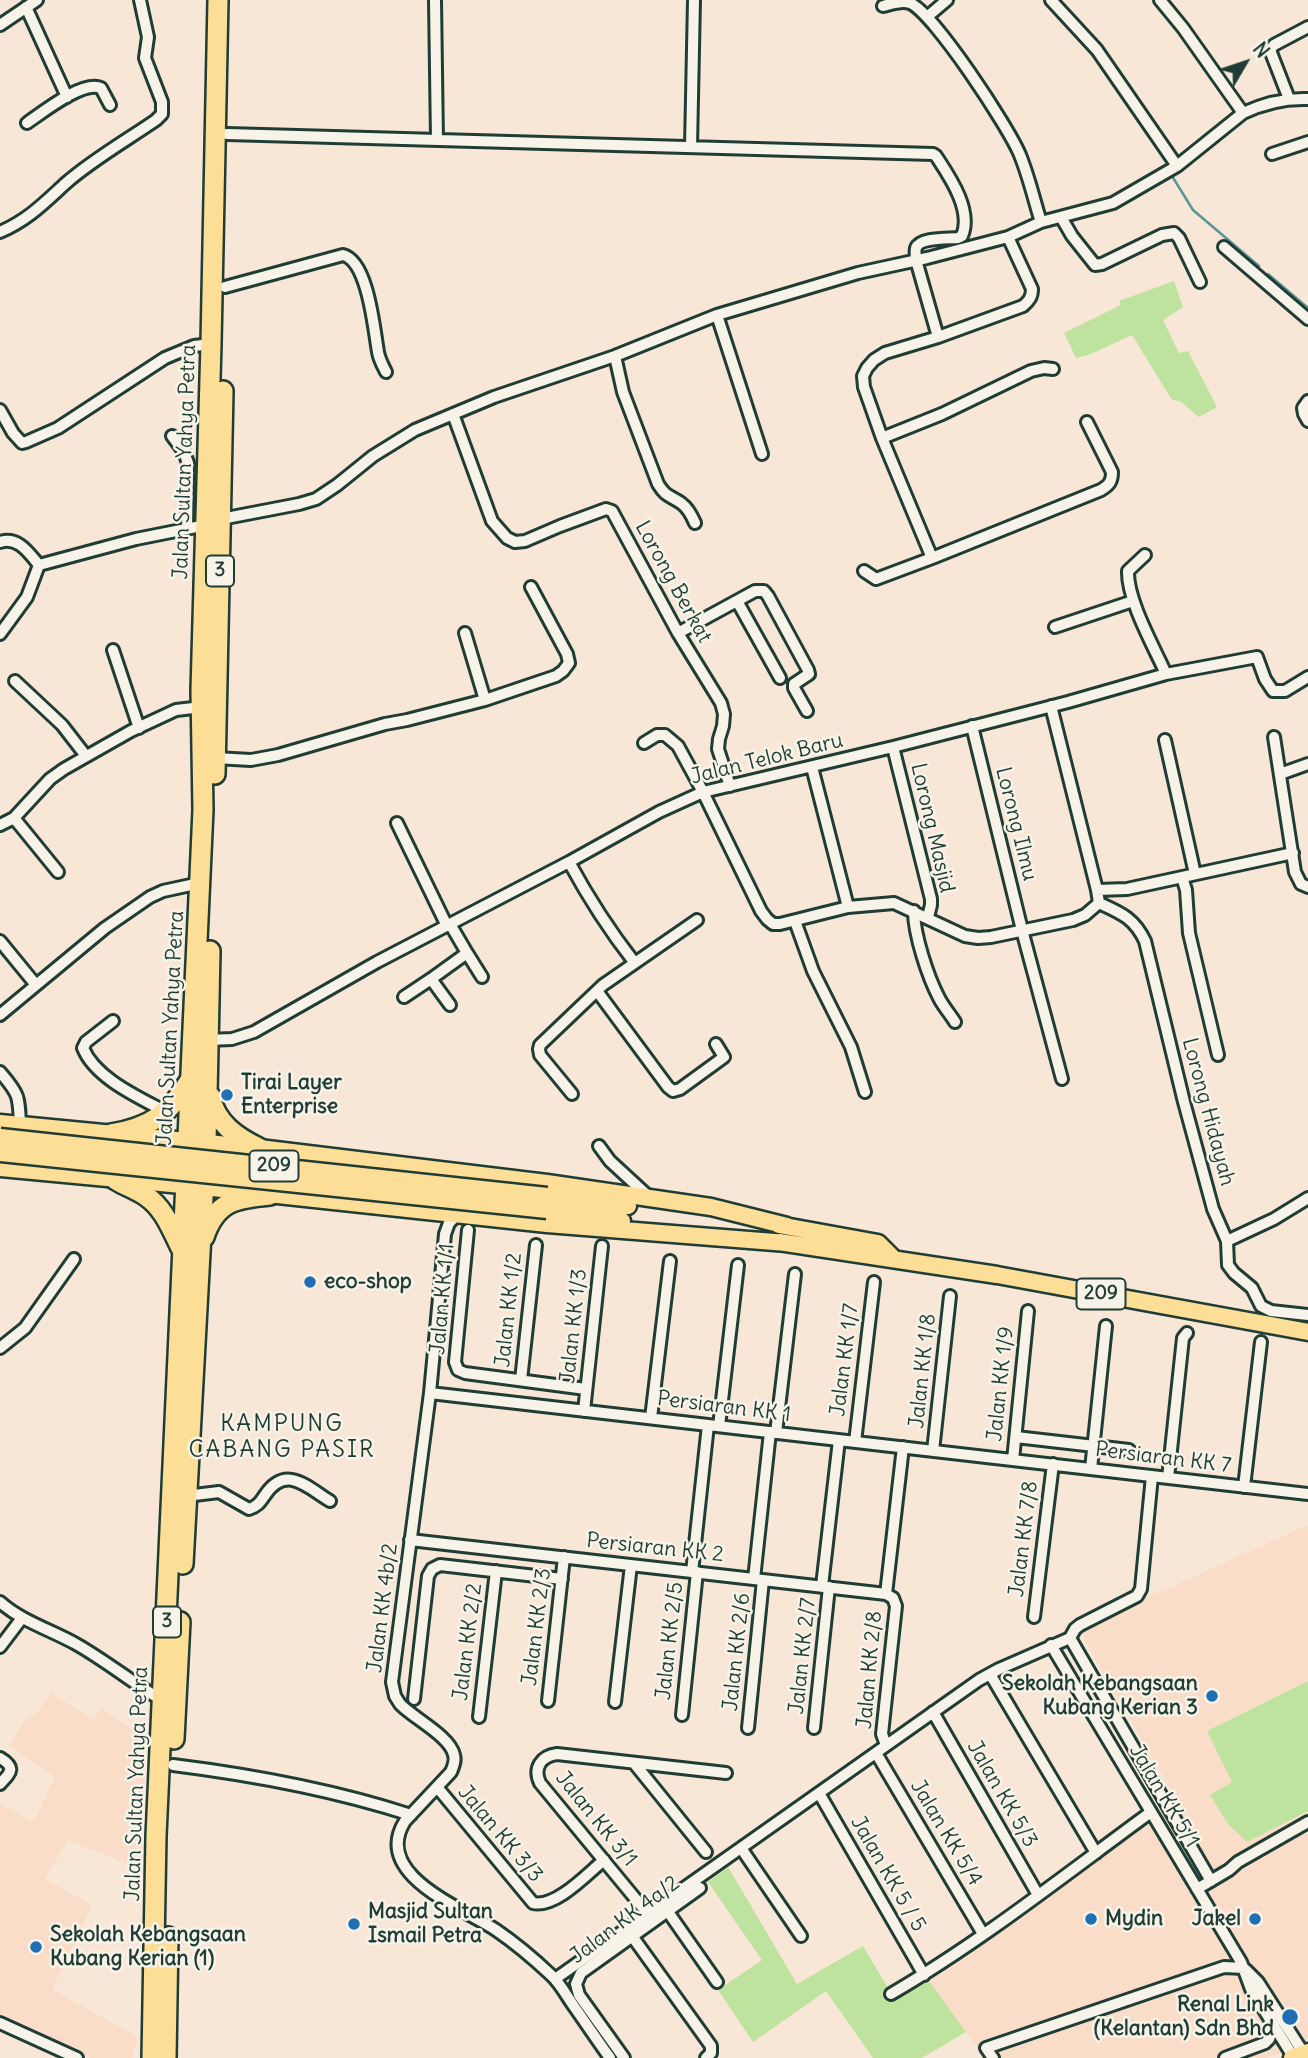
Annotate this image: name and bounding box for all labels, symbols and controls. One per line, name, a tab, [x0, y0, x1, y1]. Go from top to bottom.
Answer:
north arrow	[1210, 28, 1280, 98]
text: N	[1248, 37, 1275, 62]
street label: Jalan Sultan Yahya Petra	[168, 344, 202, 580]
street label: Lorong Berkat	[629, 517, 717, 647]
road number: 3	[206, 556, 234, 586]
street label: Jalan Telok Baru	[688, 728, 846, 790]
street label: Lorong Masjid	[905, 761, 959, 895]
street label: Lorong Ilmu	[990, 764, 1042, 884]
street label: Jalan Sultan Yahya Petra	[152, 910, 190, 1146]
street label: Lorong Hidayah	[1176, 1035, 1240, 1189]
place label: Tirai Layer Enterprise	[241, 1070, 342, 1120]
marker: Tirai Layer Enterprise	[219, 1087, 235, 1103]
road number: 209	[250, 1150, 298, 1182]
street label: Jalan KK 1/1	[426, 1242, 460, 1356]
street label: Jalan KK 1/2	[490, 1252, 528, 1368]
street label: Jalan KK 1/3	[555, 1267, 593, 1385]
place label: eco-shop	[324, 1269, 412, 1295]
marker: eco-shop	[302, 1274, 318, 1290]
road number: 209	[1076, 1278, 1126, 1310]
street label: Jalan KK 1/7	[826, 1302, 864, 1418]
street label: Jalan KK 1/8	[904, 1312, 942, 1430]
street label: Jalan KK 1/9	[982, 1325, 1020, 1443]
street label: Persiaran KK 1	[656, 1386, 792, 1428]
district label: KAMPUNG CABANG PASIR	[190, 1410, 374, 1464]
street label: Persiaran KK 7	[1094, 1437, 1232, 1479]
street label: Jalan KK 7/8	[1004, 1479, 1044, 1599]
street label: Persiaran KK 2	[585, 1528, 725, 1568]
street label: Jalan KK 4b/2	[363, 1542, 403, 1674]
street label: Jalan KK 2/3	[517, 1567, 557, 1687]
street label: Jalan KK 2/5	[651, 1581, 689, 1701]
street label: Jalan KK 2/2	[448, 1582, 488, 1702]
street label: Jalan KK 2/6	[718, 1592, 756, 1712]
street label: Jalan KK 2/7	[784, 1597, 822, 1715]
road number: 3	[153, 1606, 181, 1638]
street label: Jalan KK 2/8	[852, 1610, 888, 1730]
street label: Jalan Sultan Yahya Petra	[120, 1666, 154, 1902]
place label: Sekolah Kebangsaan Kubang Kerian 3	[1002, 1671, 1198, 1721]
marker: Sekolah Kebangsaan Kubang Kerian 3	[1204, 1688, 1220, 1704]
street label: Jalan KK 5/3	[961, 1736, 1043, 1852]
street label: Jalan KK 5/1	[1123, 1740, 1205, 1852]
street label: Jalan KK 3/1	[550, 1766, 642, 1872]
street label: Jalan KK 5/4	[904, 1775, 988, 1891]
street label: Jalan KK 3/3	[452, 1780, 548, 1888]
street label: Jalan KK 5 / 5	[845, 1812, 931, 1936]
street label: Jalan KK 4a/2	[565, 1871, 685, 1969]
place label: Masjid Sultan Ismail Petra	[368, 1899, 493, 1949]
place label: Mydin	[1105, 1906, 1163, 1932]
place label: Jakel	[1192, 1906, 1241, 1932]
marker: Mydin	[1083, 1911, 1099, 1927]
marker: Jakel	[1247, 1911, 1263, 1927]
marker: Masjid Sultan Ismail Petra	[346, 1916, 362, 1932]
place label: Sekolah Kebangsaan Kubang Kerian (1)	[50, 1922, 246, 1972]
marker: Sekolah Kebangsaan Kubang Kerian (1)	[28, 1939, 44, 1955]
place label: Renal Link (Kelantan) Sdn Bhd	[1094, 1992, 1274, 2042]
marker: Renal Link (Kelantan) Sdn Bhd	[1280, 2007, 1300, 2027]

